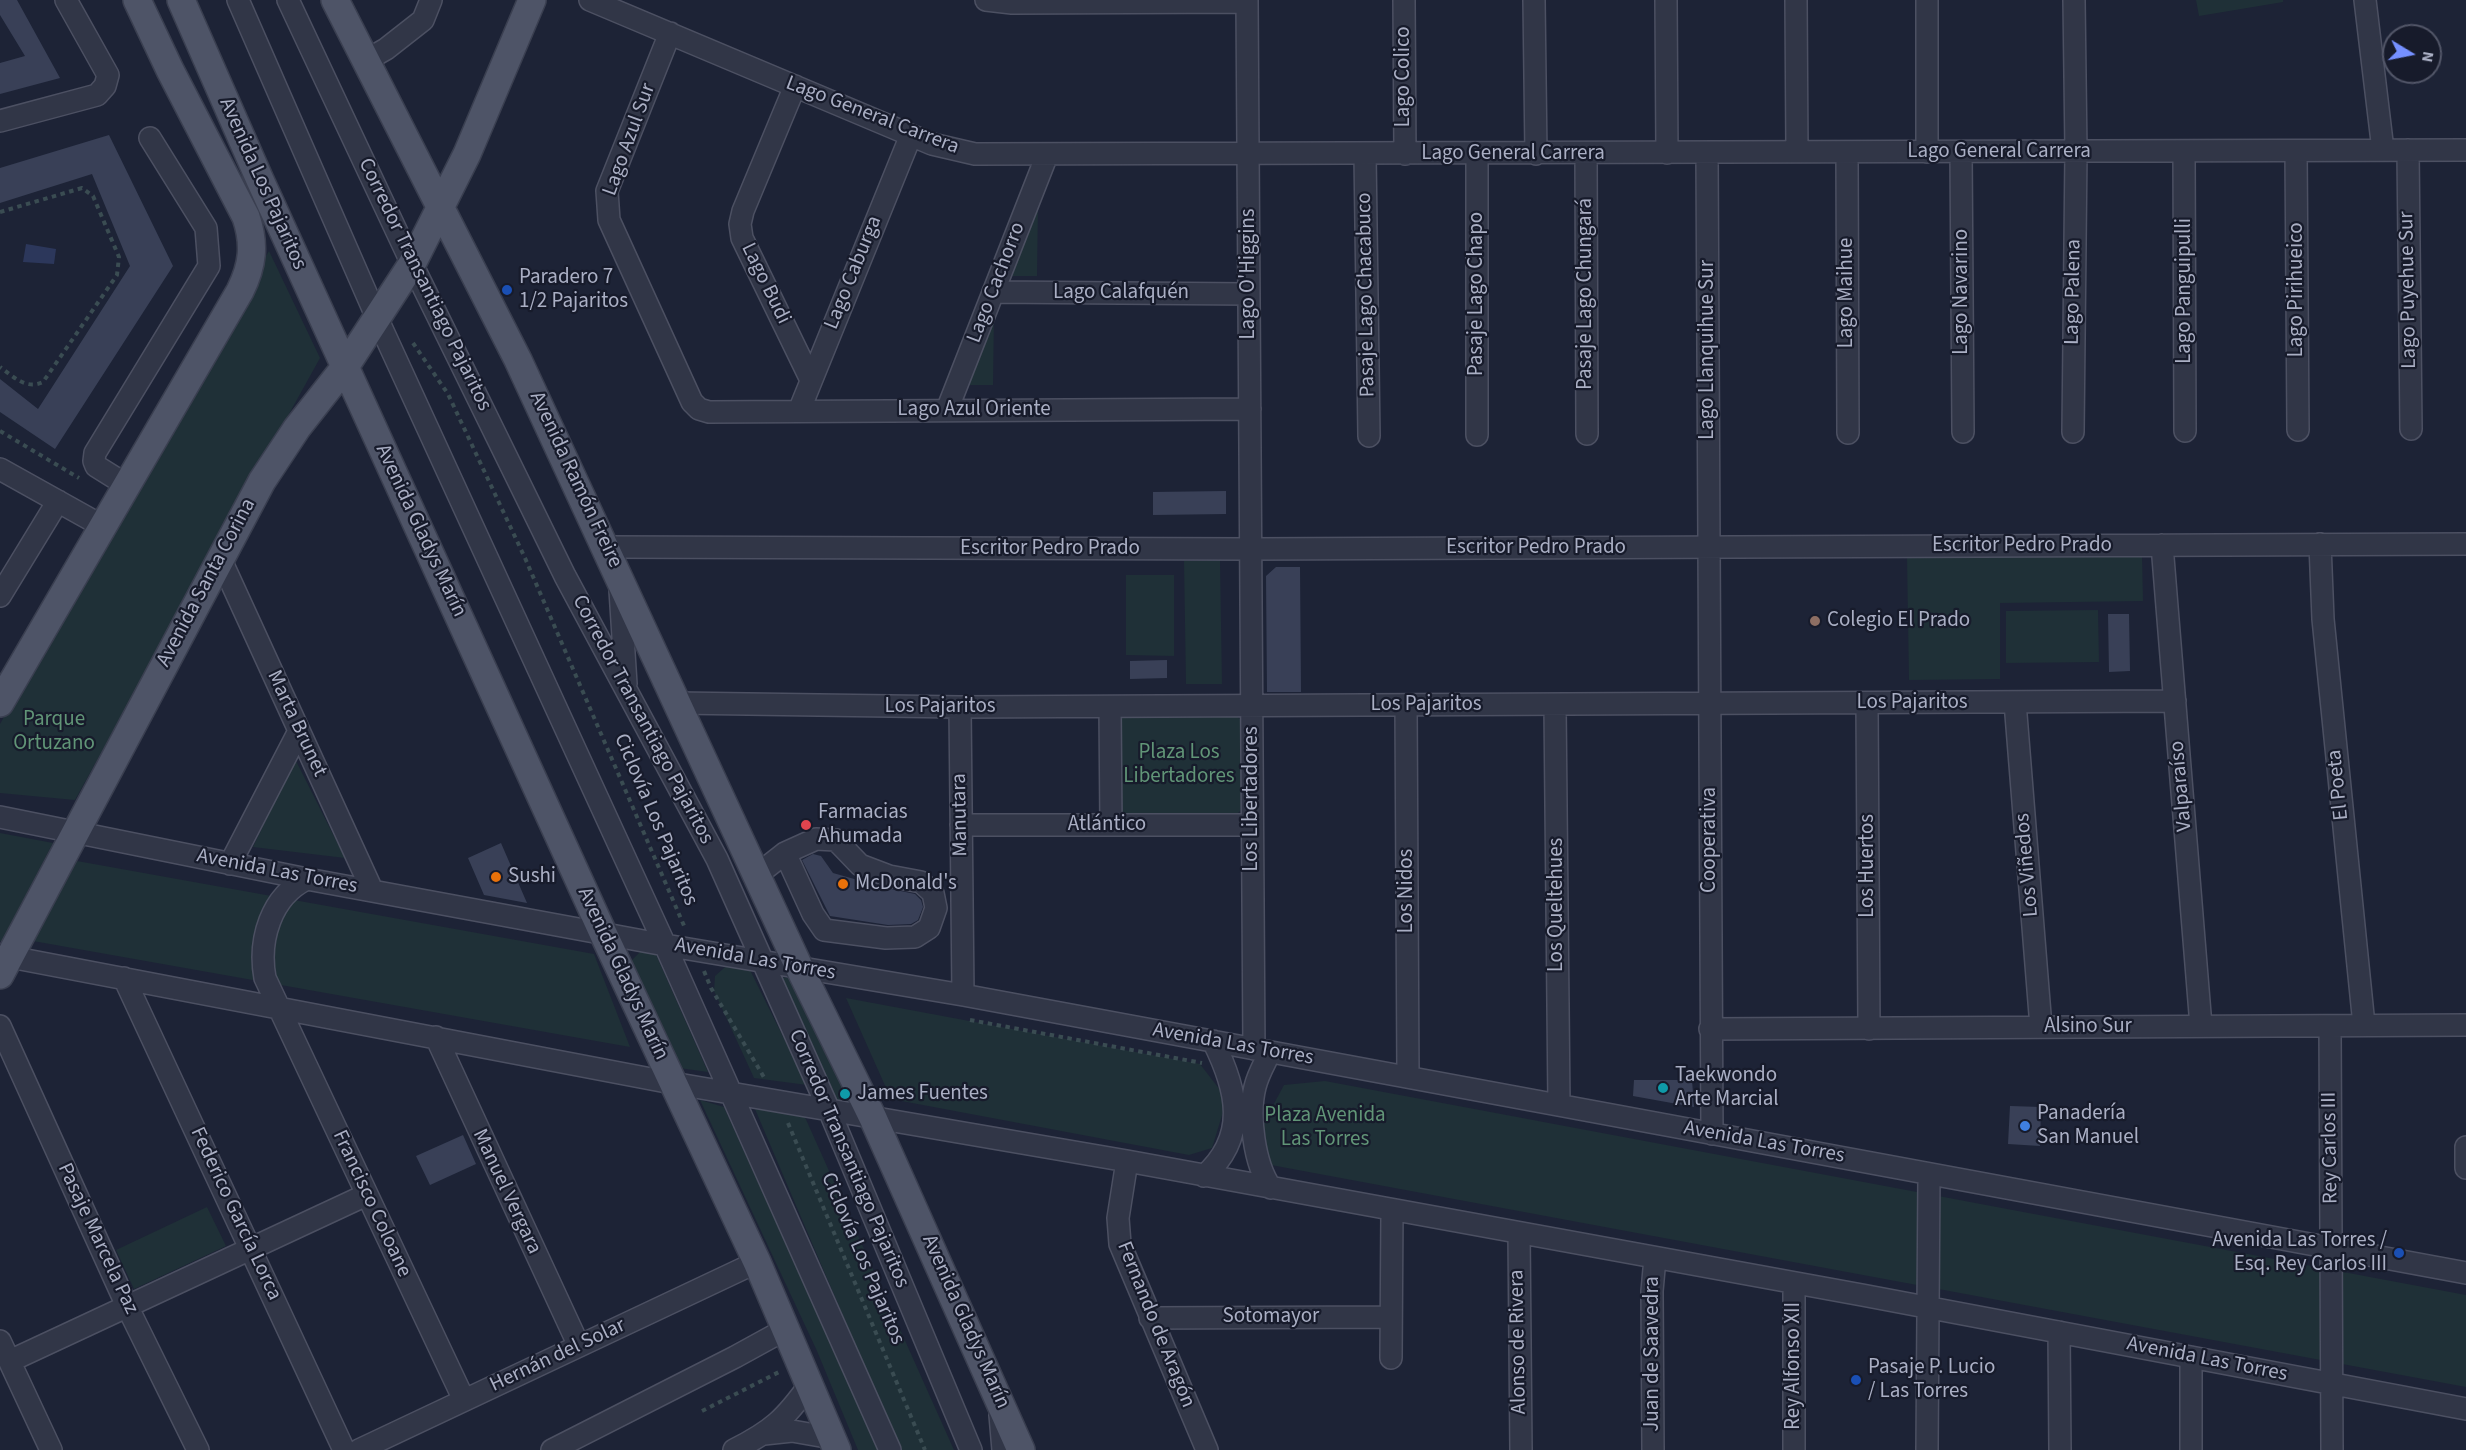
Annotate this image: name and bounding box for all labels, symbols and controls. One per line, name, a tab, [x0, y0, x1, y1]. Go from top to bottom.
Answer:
north arrow	[2382, 24, 2442, 84]
street label: Lago Colico	[1391, 26, 1417, 128]
text: N	[2416, 50, 2440, 64]
street label: Lago General Carrera	[782, 71, 962, 161]
street label: Lago Azul Sur	[598, 80, 662, 200]
street label: Avenida Los Pajaritos	[213, 94, 311, 274]
street label: Lago General Carrera	[1907, 139, 2091, 165]
street label: Lago General Carrera	[1421, 141, 1605, 167]
street label: Corredor Transantiago Pajaritos	[352, 154, 496, 416]
street label: Pasaje Lago Chacabuco	[1353, 192, 1381, 398]
street label: Pasaje Lago Chungará	[1573, 198, 1599, 390]
street label: Lago O'Higgins	[1236, 208, 1262, 340]
street label: Lago Puyehue Sur	[2395, 211, 2423, 369]
street label: Pasaje Lago Chapo	[1464, 212, 1490, 376]
street label: Lago Caburga	[820, 213, 888, 333]
street label: Lago Panguipulli	[2172, 218, 2198, 364]
street label: Lago Cachorro	[962, 219, 1032, 347]
street label: Lago Pirihueico	[2284, 222, 2310, 358]
street label: Lago Navarino	[1949, 229, 1975, 355]
street label: Lago Maihue	[1834, 238, 1860, 348]
street label: Lago Budi	[735, 239, 795, 329]
street label: Lago Palena	[2060, 239, 2088, 345]
street label: Lago Llanquihue Sur	[1695, 260, 1721, 440]
place label: Paradero 7 1/2 Pajaritos	[519, 265, 628, 315]
street label: Lago Calafquén	[1053, 280, 1189, 306]
marker: Paradero 7 1/2 Pajaritos	[500, 283, 514, 297]
street label: Avenida Ramón Freire	[523, 388, 627, 572]
street label: Lago Azul Oriente	[897, 397, 1051, 423]
street label: Avenida Gladys Marín	[369, 441, 471, 621]
street label: Avenida Santa Corina	[152, 494, 262, 672]
street label: Escritor Pedro Prado	[1932, 533, 2112, 559]
street label: Escritor Pedro Prado	[1446, 535, 1626, 561]
street label: Escritor Pedro Prado	[960, 536, 1140, 562]
street label: Corredor Transantiago Pajaritos	[566, 591, 718, 849]
place label: Colegio El Prado	[1827, 608, 1970, 634]
marker: Colegio El Prado	[1808, 614, 1822, 628]
street label: Marta Brunet	[260, 667, 332, 781]
street label: Los Pajaritos	[1856, 690, 1968, 716]
street label: Los Pajaritos	[1370, 692, 1482, 718]
street label: Los Pajaritos	[884, 694, 996, 720]
park label: Parque Ortuzano	[13, 707, 95, 757]
street label: Los Libertadores	[1239, 726, 1265, 872]
street label: Ciclovía Los Pajaritos	[607, 730, 703, 910]
park label: Plaza Los Libertadores	[1123, 740, 1235, 790]
street label: Valparaíso	[2165, 740, 2199, 832]
street label: El Poeta	[2323, 748, 2355, 822]
street label: Manutara	[948, 773, 974, 857]
street label: Cooperativa	[1697, 787, 1723, 893]
place label: Farmacias Ahumada	[818, 800, 908, 850]
street label: Atlántico	[1068, 812, 1146, 838]
street label: Los Viñedos	[2011, 812, 2045, 918]
street label: Los Huertos	[1855, 814, 1881, 918]
marker: Farmacias Ahumada	[799, 818, 813, 832]
street label: Los Queltehues	[1544, 838, 1570, 972]
street label: Avenida Las Torres	[195, 844, 359, 900]
street label: Los Nidos	[1394, 849, 1420, 933]
place label: Sushi	[508, 864, 556, 890]
marker: Sushi	[489, 870, 503, 884]
place label: McDonald's	[855, 871, 957, 897]
marker: McDonald's	[836, 877, 850, 891]
street label: Avenida Gladys Marín	[571, 884, 673, 1064]
street label: Avenida Las Torres	[672, 933, 838, 987]
street label: Alsino Sur	[2044, 1014, 2132, 1040]
street label: Avenida Las Torres	[1150, 1018, 1316, 1072]
street label: Corredor Transantiago Pajaritos	[782, 1026, 914, 1292]
place label: Taekwondo Arte Marcial	[1675, 1063, 1779, 1113]
place label: James Fuentes	[857, 1081, 988, 1107]
marker: Taekwondo Arte Marcial	[1656, 1081, 1670, 1095]
marker: James Fuentes	[838, 1087, 852, 1101]
street label: Rey Carlos III	[2317, 1092, 2345, 1204]
place label: Panadería San Manuel	[2037, 1101, 2139, 1151]
park label: Plaza Avenida Las Torres	[1264, 1103, 1386, 1153]
street label: Avenida Las Torres	[1681, 1116, 1847, 1170]
marker: Panadería San Manuel	[2018, 1119, 2032, 1133]
street label: Federico García Lorca	[184, 1123, 286, 1305]
street label: Francisco Coloane	[326, 1126, 416, 1282]
street label: Manuel Vergara	[466, 1126, 546, 1258]
street label: Pasaje Marcela Paz	[51, 1159, 143, 1319]
street label: Ciclovía Los Pajaritos	[814, 1169, 910, 1349]
place label: Avenida Las Torres / Esq. Rey Carlos III	[2212, 1228, 2387, 1278]
street label: Avenida Gladys Marín	[915, 1231, 1015, 1413]
street label: Fernando de Aragón	[1110, 1238, 1200, 1412]
marker: Avenida Las Torres / Esq. Rey Carlos III	[2392, 1246, 2406, 1260]
street label: Alonso de Rivera	[1505, 1269, 1533, 1415]
street label: Juan de Saavedra	[1640, 1276, 1666, 1432]
street label: Rey Alfonso XII	[1781, 1302, 1807, 1430]
street label: Sotomayor	[1223, 1304, 1319, 1330]
street label: Hernán del Solar	[486, 1314, 630, 1398]
street label: Avenida Las Torres	[2125, 1332, 2289, 1388]
place label: Pasaje P. Lucio / Las Torres	[1868, 1355, 1995, 1405]
marker: Pasaje P. Lucio / Las Torres	[1849, 1373, 1863, 1387]

